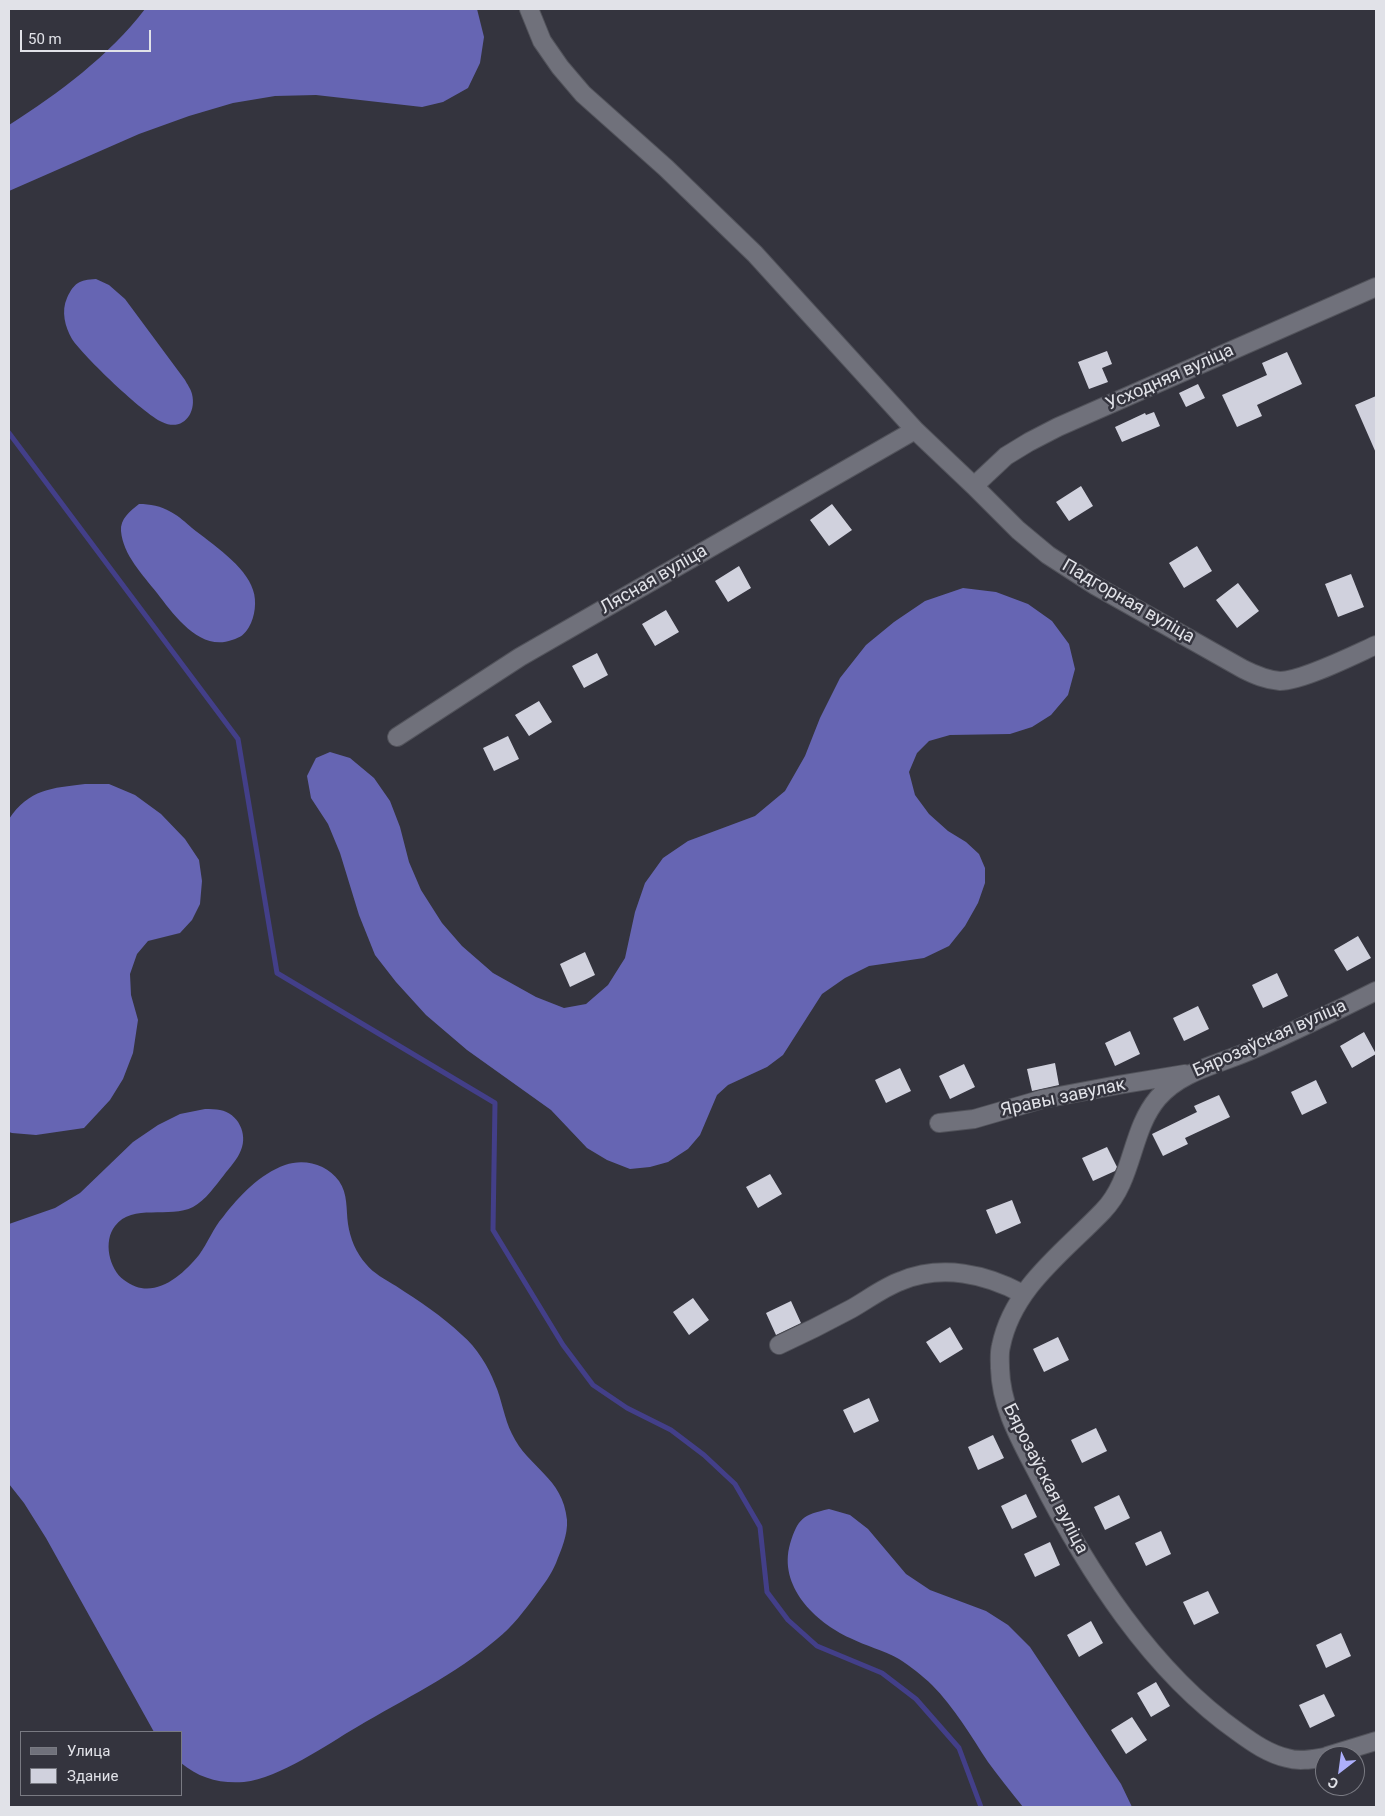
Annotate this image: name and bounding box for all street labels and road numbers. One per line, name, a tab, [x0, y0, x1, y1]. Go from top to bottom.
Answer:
street label: Усходняя вуліца	[1103, 340, 1237, 416]
street label: Лясная вуліца	[597, 541, 711, 619]
street label: Падгорная вуліца	[1058, 555, 1198, 649]
street label: Бярозаўская вуліца	[1190, 995, 1350, 1083]
street label: Яравы завулак	[998, 1074, 1128, 1122]
street label: Бярозаўская вуліца	[998, 1400, 1092, 1558]

